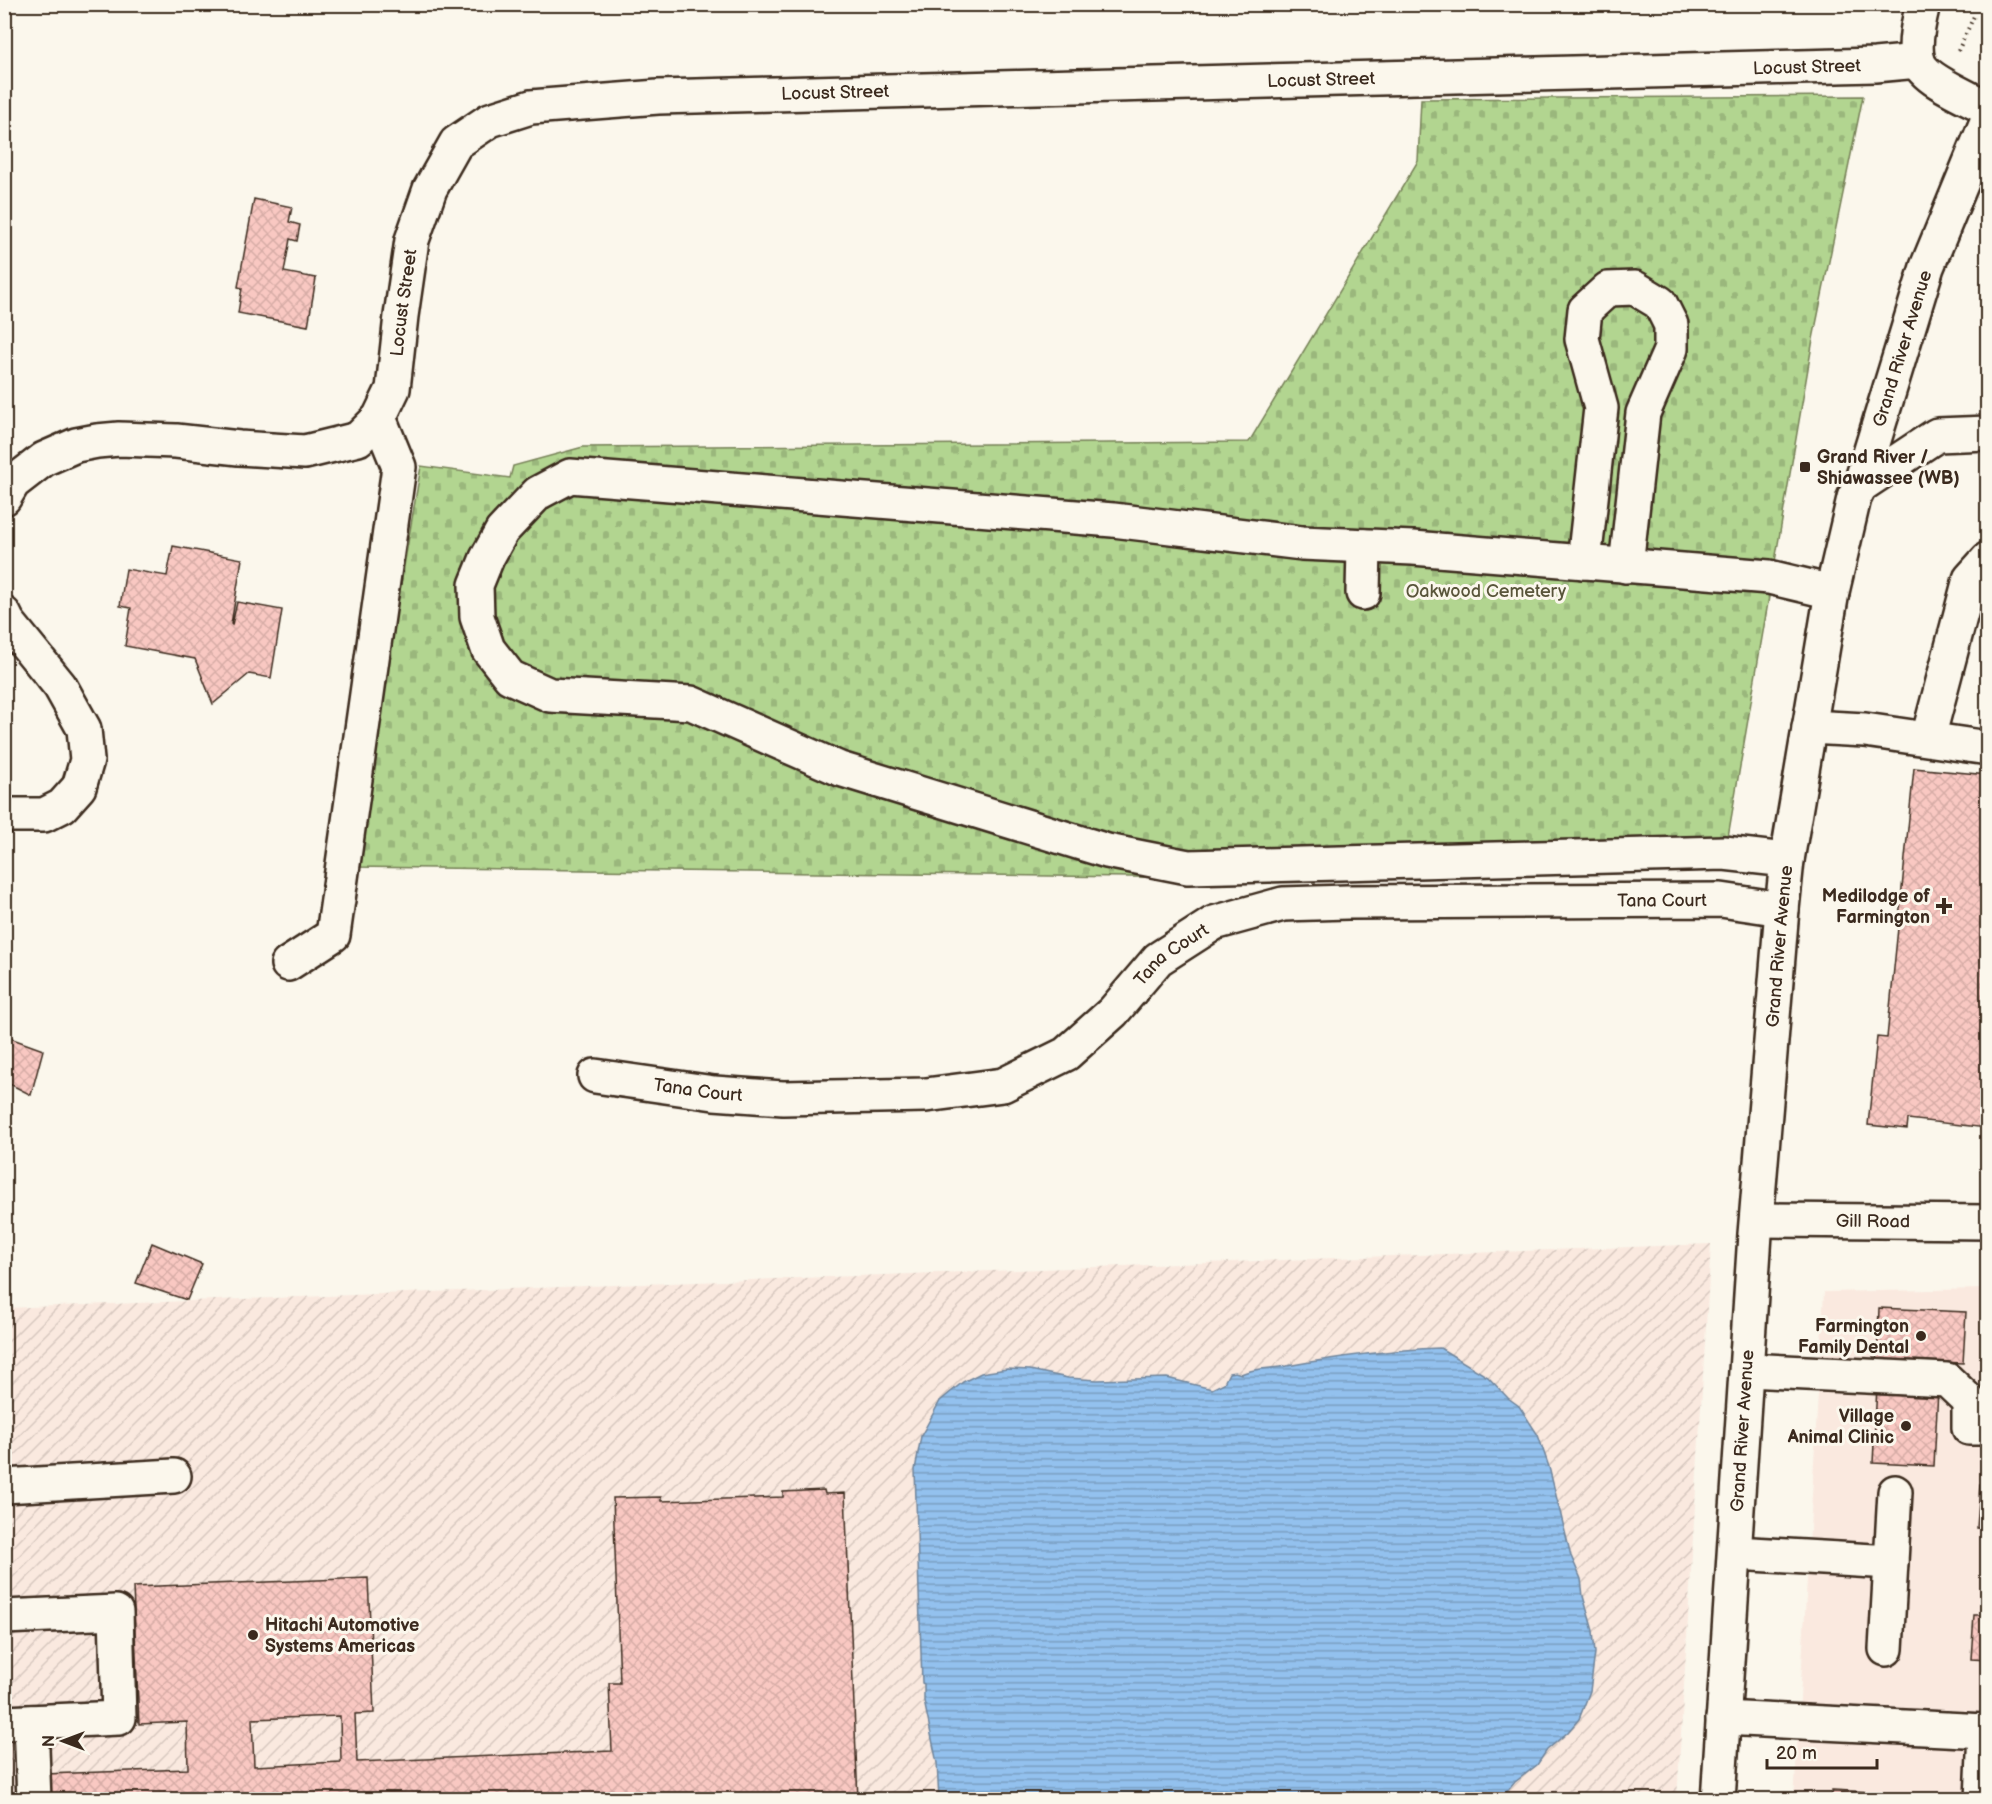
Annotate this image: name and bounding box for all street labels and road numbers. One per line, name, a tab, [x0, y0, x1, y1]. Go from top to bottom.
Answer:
street label: Locust Street	[1753, 55, 1862, 79]
street label: Locust Street	[1267, 68, 1376, 91]
street label: Locust Street	[781, 80, 890, 104]
street label: Locust Street	[386, 247, 421, 357]
street label: Grand River Avenue	[1868, 267, 1936, 429]
street label: Grand River Avenue	[1762, 864, 1797, 1028]
street label: Tana Court	[1617, 890, 1707, 911]
street label: Tana Court	[1130, 919, 1213, 990]
street label: Tana Court	[652, 1074, 744, 1106]
street label: Gill Road	[1836, 1210, 1910, 1232]
street label: Grand River Avenue	[1726, 1349, 1758, 1513]

